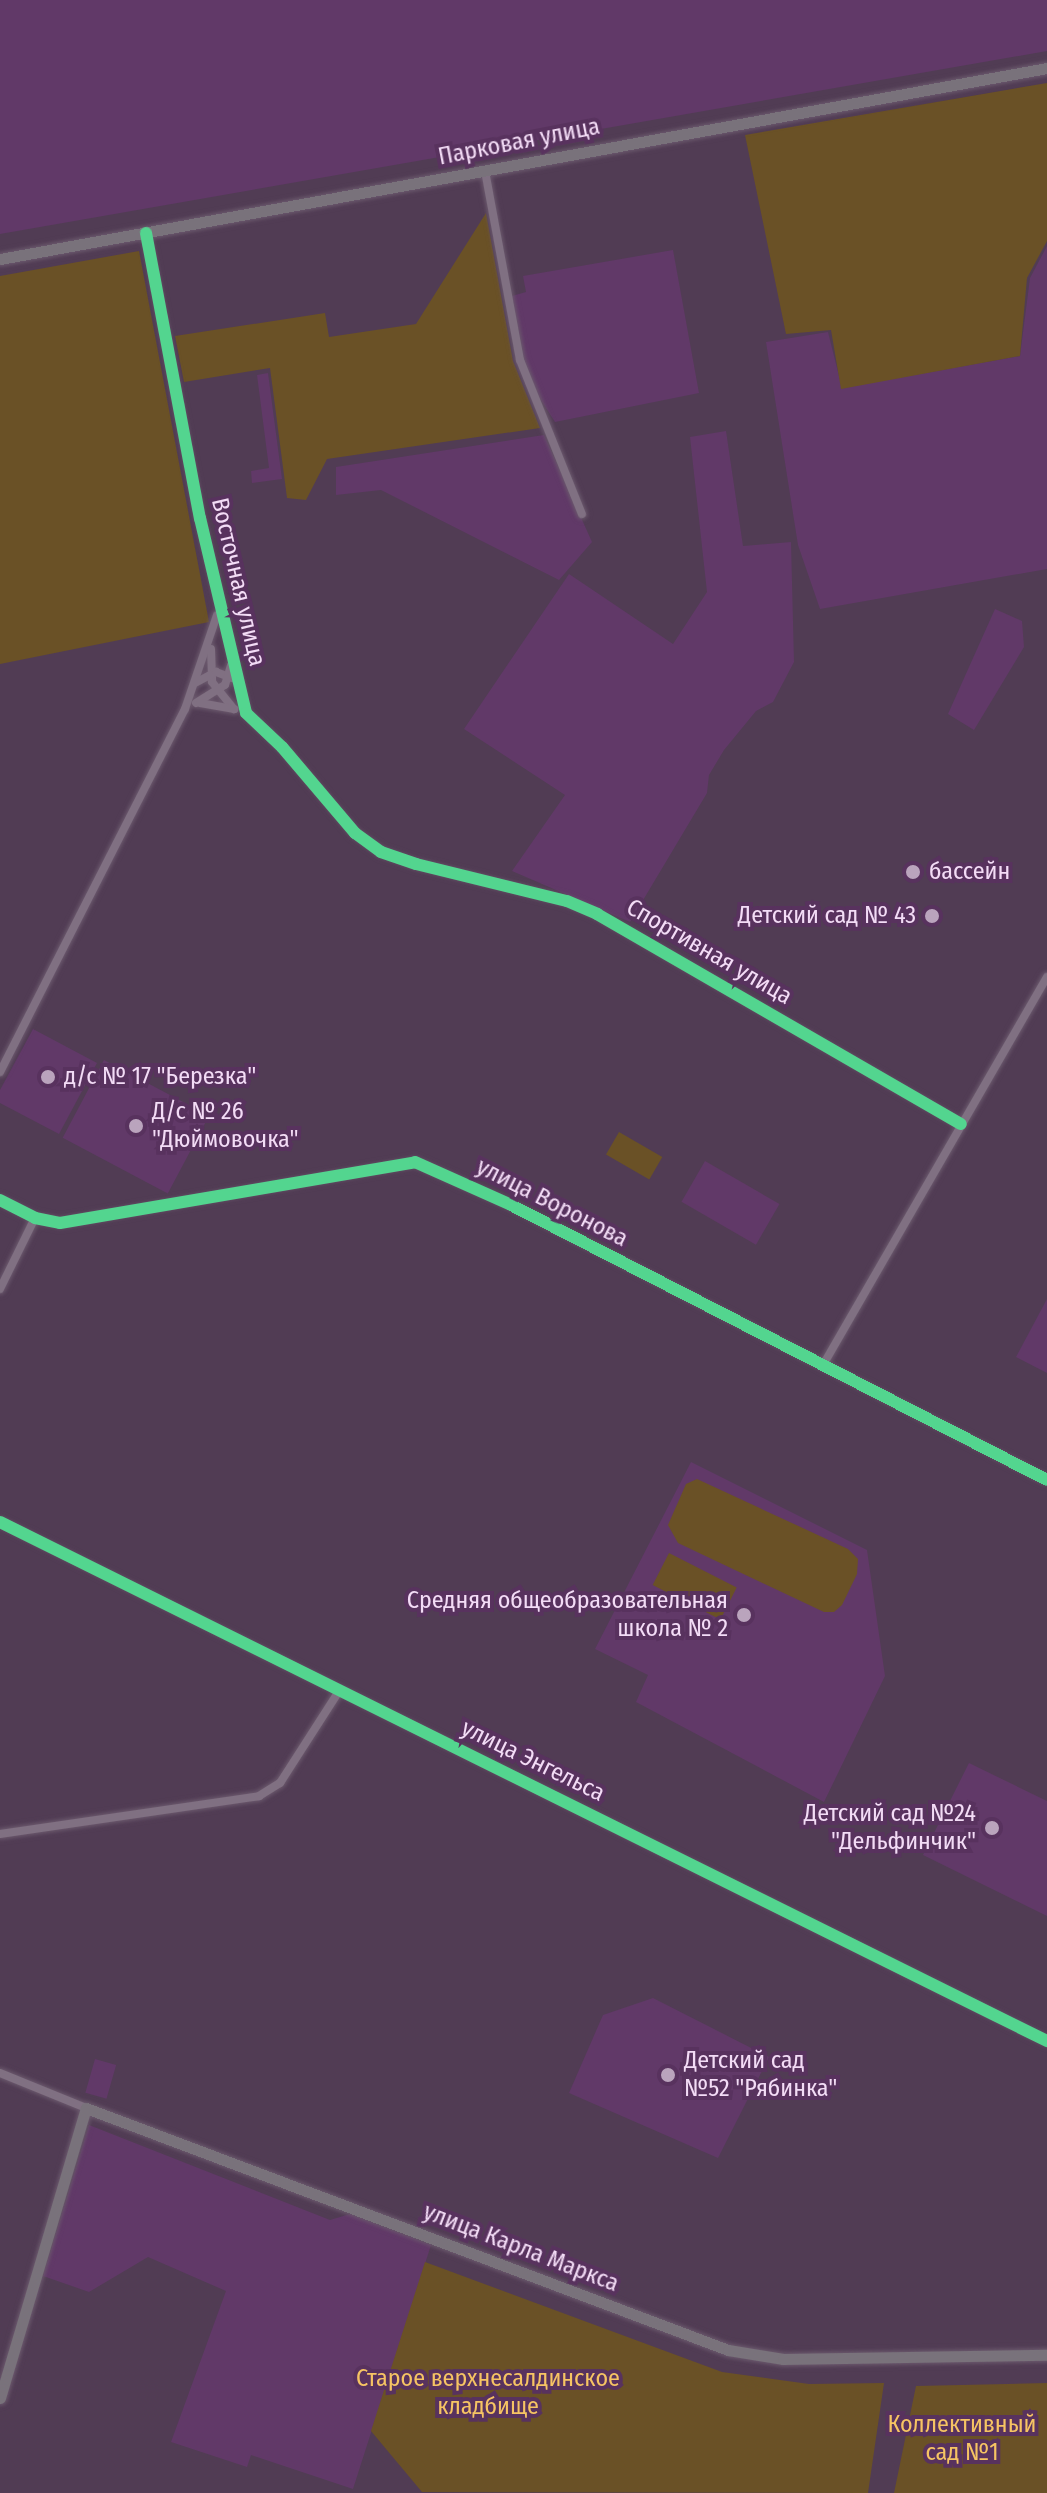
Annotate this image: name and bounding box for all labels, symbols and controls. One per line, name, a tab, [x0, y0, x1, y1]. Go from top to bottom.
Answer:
street label: Парковая улица	[436, 112, 602, 172]
street label: Восточная улица	[205, 495, 271, 669]
place label: бассейн	[929, 858, 1010, 886]
marker: бассейн	[904, 863, 922, 881]
street label: Спортивная улица	[621, 893, 797, 1011]
place label: Детский сад № 43	[738, 902, 916, 930]
marker: Детский сад № 43	[923, 907, 941, 925]
place label: д/с № 17 "Березка"	[64, 1063, 256, 1091]
marker: д/с № 17 "Березка"	[39, 1068, 57, 1086]
place label: Д/с № 26 "Дюймовочка"	[152, 1098, 299, 1154]
marker: Д/с № 26 "Дюймовочка"	[127, 1117, 145, 1135]
street label: улица Воронова	[472, 1153, 632, 1253]
place label: Средняя общеобразовательная школа № 2	[407, 1587, 728, 1643]
marker: Средняя общеобразовательная школа № 2	[735, 1606, 753, 1624]
street label: улица Энгельса	[457, 1714, 609, 1808]
place label: Детский сад №24 "Дельфинчик"	[804, 1800, 976, 1856]
marker: Детский сад №24 "Дельфинчик"	[983, 1819, 1001, 1837]
place label: Детский сад №52 "Рябинка"	[684, 2047, 837, 2103]
marker: Детский сад №52 "Рябинка"	[659, 2066, 677, 2084]
street label: улица Карла Маркса	[419, 2197, 623, 2299]
park label: Старое верхнесалдинское кладбище	[356, 2365, 620, 2421]
park label: Коллективный сад №1	[888, 2411, 1036, 2467]

